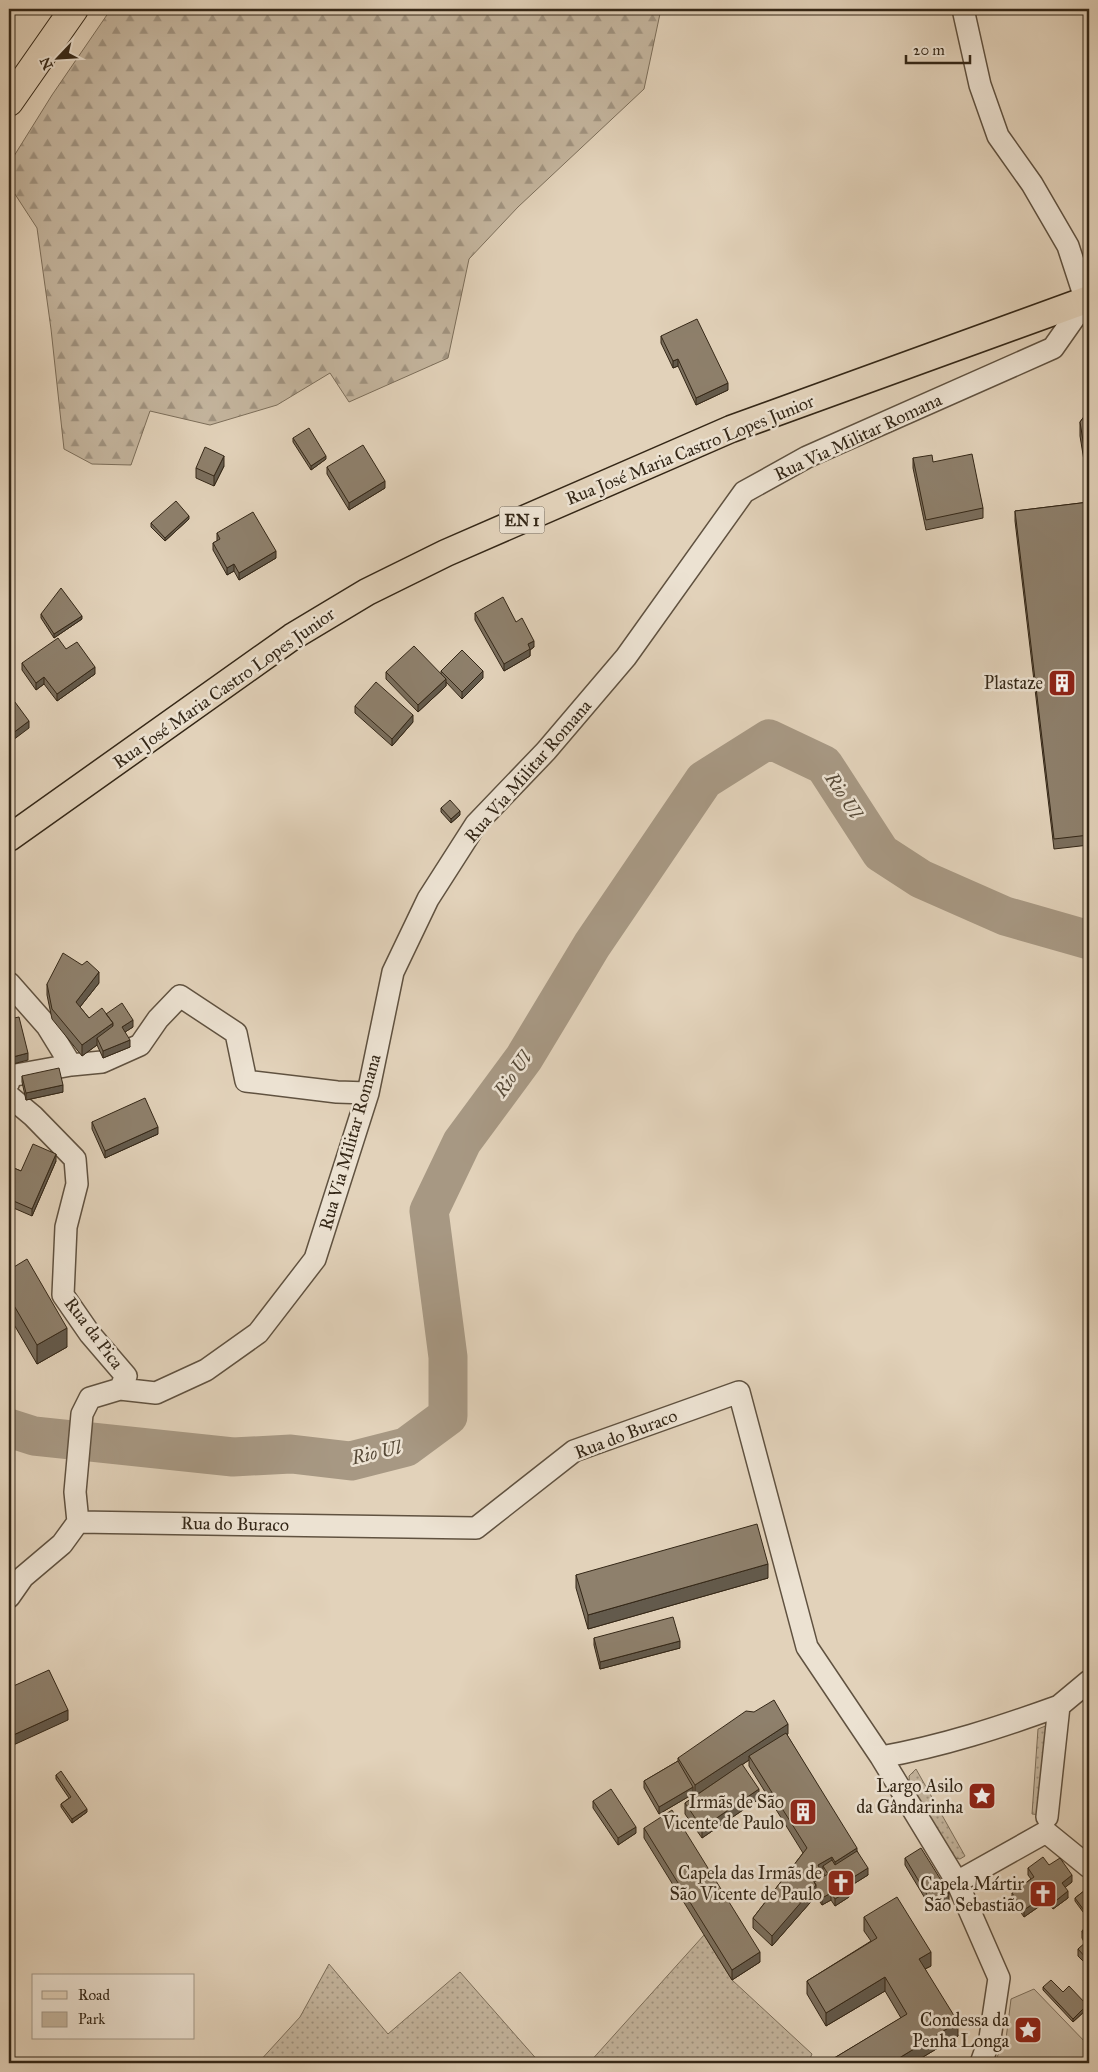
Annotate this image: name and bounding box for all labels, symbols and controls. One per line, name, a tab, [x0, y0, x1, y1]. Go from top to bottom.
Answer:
north arrow	[32, 32, 82, 82]
scale bar	[906, 32, 969, 64]
text: 20 m	[913, 41, 945, 59]
text: N	[36, 54, 57, 72]
street label: Rua Via Militar Romana	[771, 388, 946, 485]
street label: Rua José Maria Castro Lopes Junior	[563, 390, 818, 511]
road number: EN 1	[500, 506, 544, 534]
street label: Rua José Maria Castro Lopes Junior	[109, 603, 340, 774]
building icon: Plastaze	[1047, 668, 1077, 698]
place label: Plastaze	[984, 672, 1043, 694]
street label: Rua Via Militar Romana	[460, 695, 596, 847]
water label: Rio Ul	[820, 767, 868, 824]
water label: Rio Ul	[488, 1046, 537, 1102]
street label: Rua Via Militar Romana	[314, 1051, 386, 1233]
street label: Rua da Pica	[60, 1293, 128, 1374]
street label: Rua do Buraco	[571, 1404, 681, 1464]
water label: Rio Ul	[348, 1435, 405, 1470]
street label: Rua do Buraco	[181, 1512, 289, 1536]
place label: Largo Asilo da Gândarinha	[856, 1775, 963, 1818]
place icon: Largo Asilo da Gândarinha	[967, 1781, 997, 1811]
place label: Irmãs de São Vicente de Paulo	[662, 1791, 784, 1834]
building icon: Irmãs de São Vicente de Paulo	[788, 1797, 818, 1827]
place label: Capela das Irmãs de São Vicente de Paulo	[670, 1862, 822, 1905]
church icon: Capela das Irmãs de São Vicente de Paulo	[826, 1868, 856, 1898]
place label: Capela Mártir São Sebastião	[920, 1873, 1024, 1916]
church icon: Capela Mártir São Sebastião	[1028, 1879, 1058, 1909]
legend	[32, 1974, 195, 2040]
text: Road	[78, 1986, 110, 2004]
place label: Condessa da Penha Longa	[912, 2009, 1009, 2053]
text: Park	[78, 2010, 105, 2028]
place icon: Condessa da Penha Longa	[1013, 2015, 1043, 2045]

